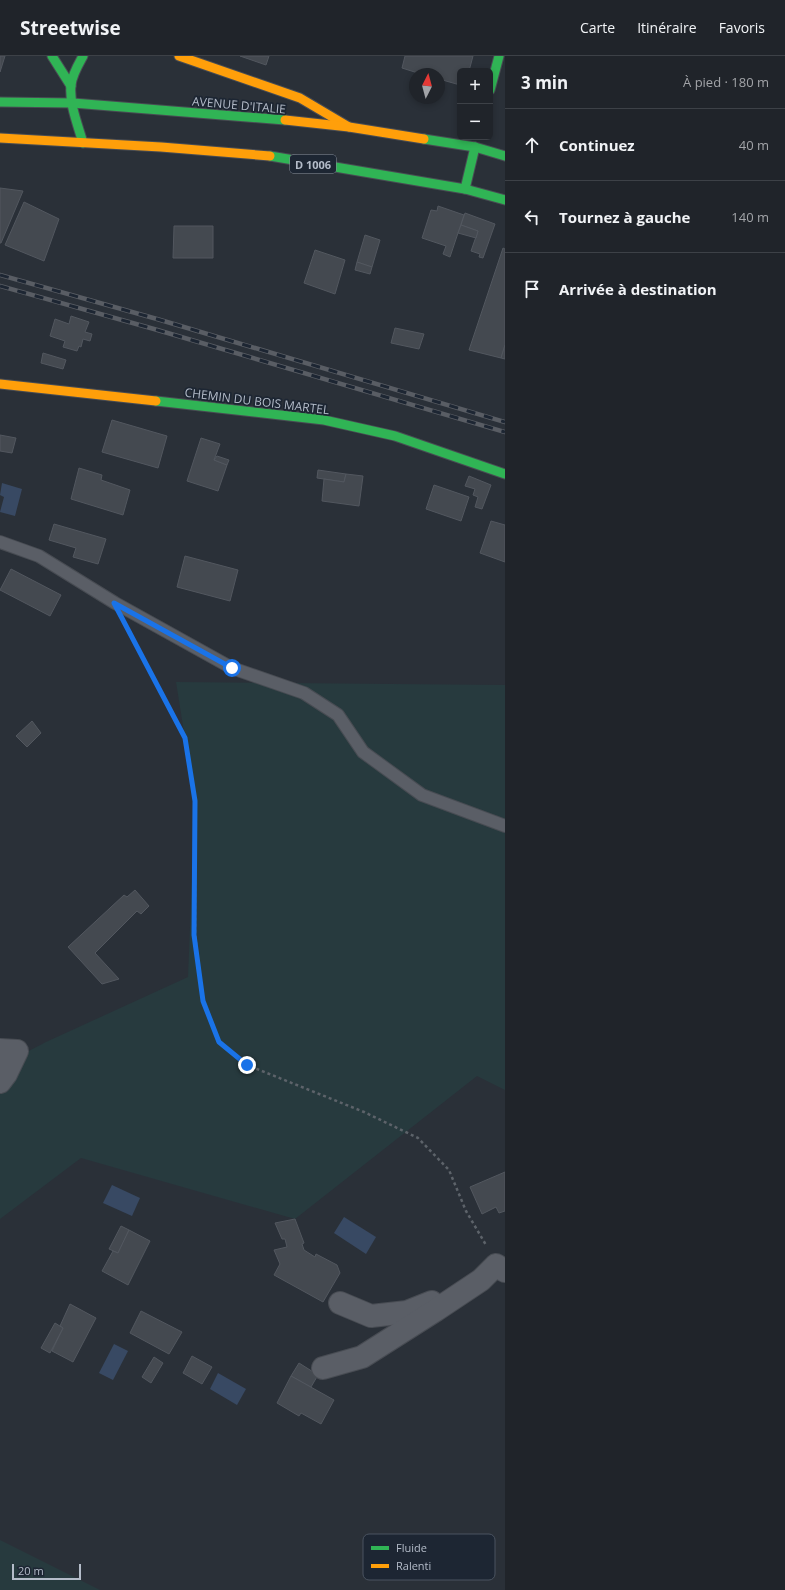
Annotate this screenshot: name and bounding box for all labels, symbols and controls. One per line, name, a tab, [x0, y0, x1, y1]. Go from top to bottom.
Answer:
text: Streetwise	[20, 15, 121, 41]
text: Carte	[580, 18, 615, 37]
text: Itinéraire	[637, 18, 697, 37]
text: Favoris	[719, 18, 765, 37]
north arrow	[409, 68, 445, 104]
map controls	[457, 68, 493, 140]
button: +	[457, 68, 493, 104]
text: 3 min	[521, 71, 568, 94]
text: À pied · 180 m	[683, 73, 769, 91]
street label: AVENUE D'ITALIE	[191, 92, 287, 118]
button: −	[457, 104, 493, 140]
icon: ahead	[521, 134, 543, 156]
text: Continuez	[559, 135, 635, 155]
text: 40 m	[739, 136, 769, 154]
road number: D 1006	[290, 155, 336, 173]
icon: left	[521, 206, 543, 228]
text: Tournez à gauche	[559, 207, 690, 227]
text: 140 m	[731, 208, 769, 226]
icon: arrive	[521, 278, 543, 300]
text: Arrivée à destination	[559, 279, 717, 299]
street label: CHEMIN DU BOIS MARTEL	[184, 384, 330, 418]
route start	[223, 659, 241, 677]
route end	[238, 1056, 256, 1074]
legend	[363, 1534, 495, 1580]
text: Fluide	[396, 1540, 427, 1555]
text: Ralenti	[396, 1558, 431, 1573]
scale bar	[12, 1562, 81, 1581]
text: 20 m	[18, 1563, 44, 1578]

